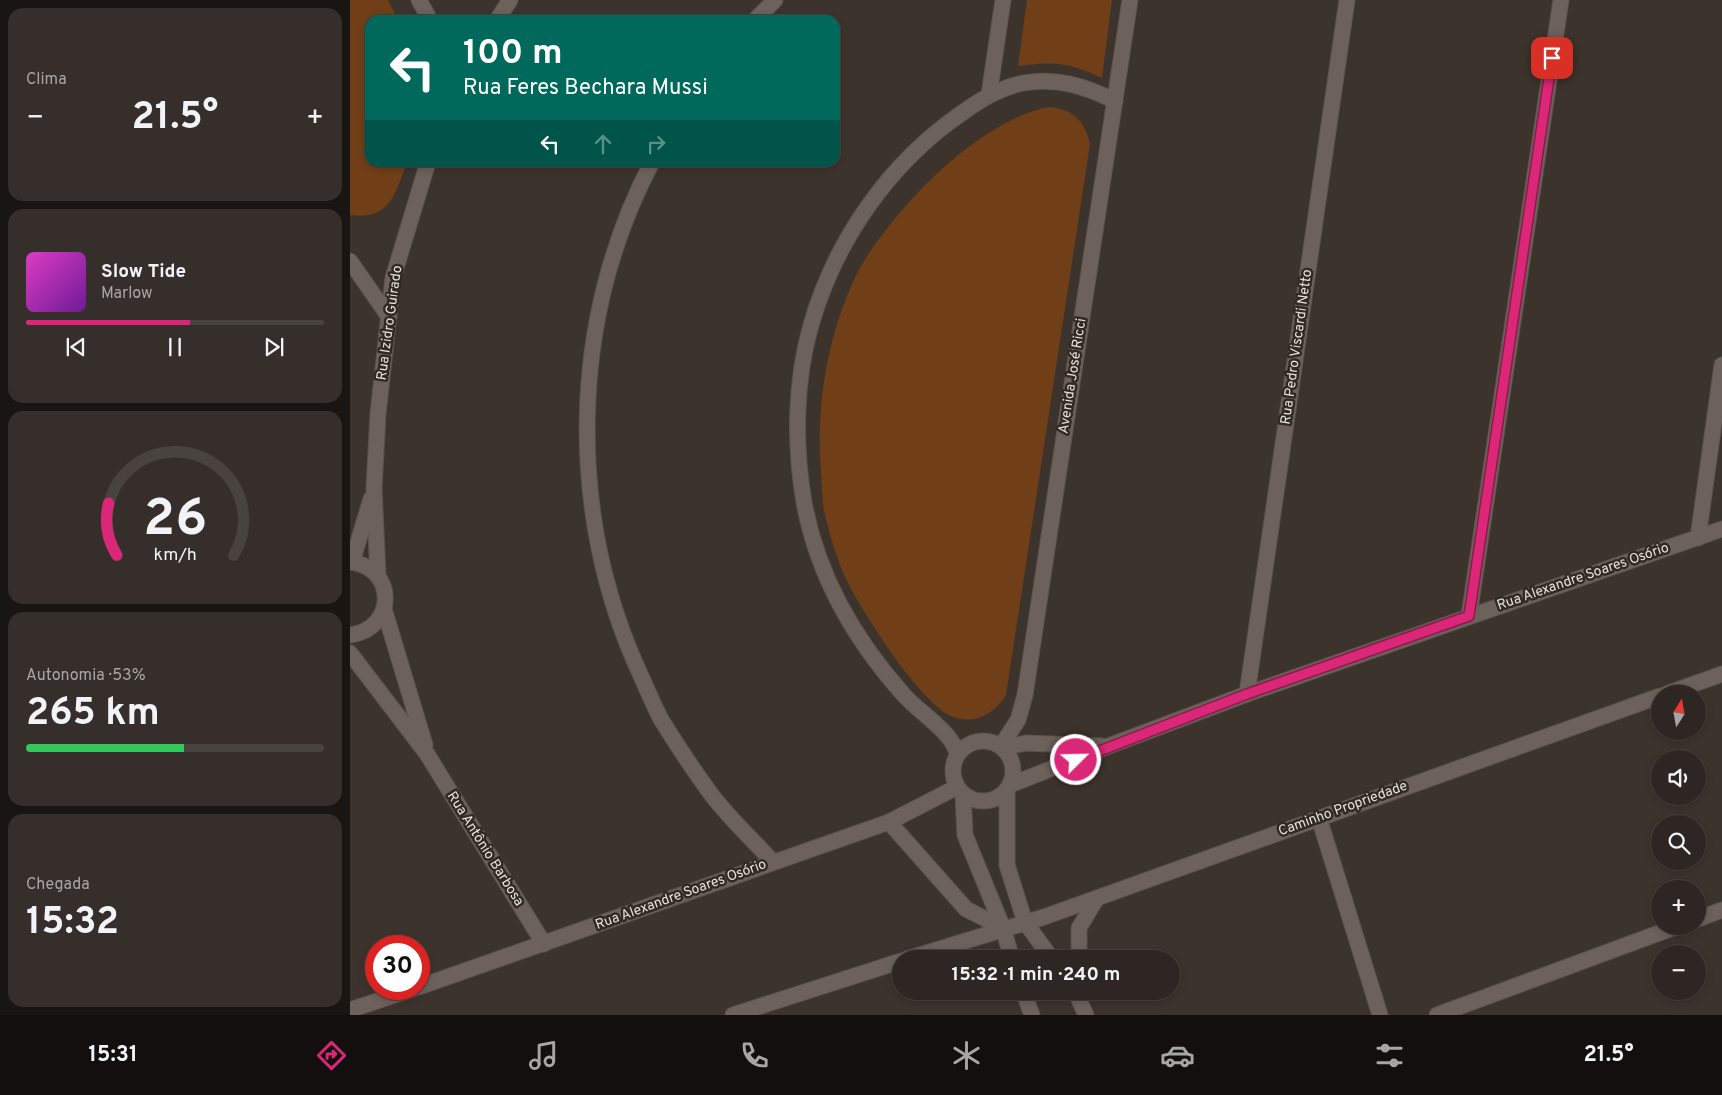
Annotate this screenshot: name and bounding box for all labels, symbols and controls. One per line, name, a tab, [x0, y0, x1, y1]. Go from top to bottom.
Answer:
text: 100 m	[463, 32, 563, 76]
icon: left	[380, 35, 445, 100]
pin	[1531, 37, 1573, 79]
icon: arrive	[1538, 44, 1566, 72]
text: Clima	[26, 70, 67, 90]
text: Rua Feres Bechara Mussi	[463, 75, 708, 102]
text: 21.5°	[132, 94, 218, 143]
text: −	[26, 101, 44, 137]
text: +	[306, 101, 324, 137]
icon: left	[536, 130, 564, 158]
icon: ahead	[589, 130, 617, 158]
icon: right	[642, 130, 670, 158]
text: Slow Tide	[101, 260, 186, 284]
street label: Rua Izidro Guirado	[374, 264, 407, 382]
street label: Rua Pedro Viscardi Netto	[1278, 268, 1316, 426]
text: Marlow	[101, 284, 153, 304]
street label: Avenida José Ricci	[1055, 317, 1091, 435]
icon: previous	[62, 333, 90, 361]
icon: pause	[161, 333, 189, 361]
icon: next	[260, 333, 288, 361]
text: 26	[143, 488, 207, 554]
street label: Rua Alexandre Soares Osório	[1495, 539, 1671, 614]
text: km/h	[153, 544, 197, 567]
text: Autonomia · 53%	[26, 666, 146, 686]
north arrow	[1651, 685, 1706, 740]
map controls	[1651, 685, 1706, 1000]
text: 265 km	[26, 690, 160, 739]
position arrow	[1049, 733, 1101, 785]
button: sound	[1651, 750, 1706, 805]
street label: Caminho Propriedade	[1276, 778, 1410, 840]
street label: Rua Antônio Barbosa	[443, 789, 527, 909]
button: search	[1651, 815, 1706, 870]
street label: Rua Alexandre Soares Osório	[593, 856, 769, 934]
text: Chegada	[26, 875, 90, 895]
button: +	[1651, 880, 1706, 935]
text: 15:32	[26, 899, 119, 948]
speed limit sign: 30	[365, 935, 430, 1000]
button: −	[1651, 945, 1706, 1000]
text: 15:32 · 1 min · 240 m	[952, 963, 1120, 987]
icon: directions	[314, 1038, 349, 1073]
icon: music	[526, 1038, 561, 1073]
icon: phone	[737, 1038, 772, 1073]
icon: climate	[949, 1038, 984, 1073]
icon: car	[1160, 1038, 1195, 1073]
icon: filters	[1372, 1038, 1407, 1073]
text: 15:31	[88, 1042, 138, 1069]
text: 21.5°	[1583, 1042, 1634, 1069]

